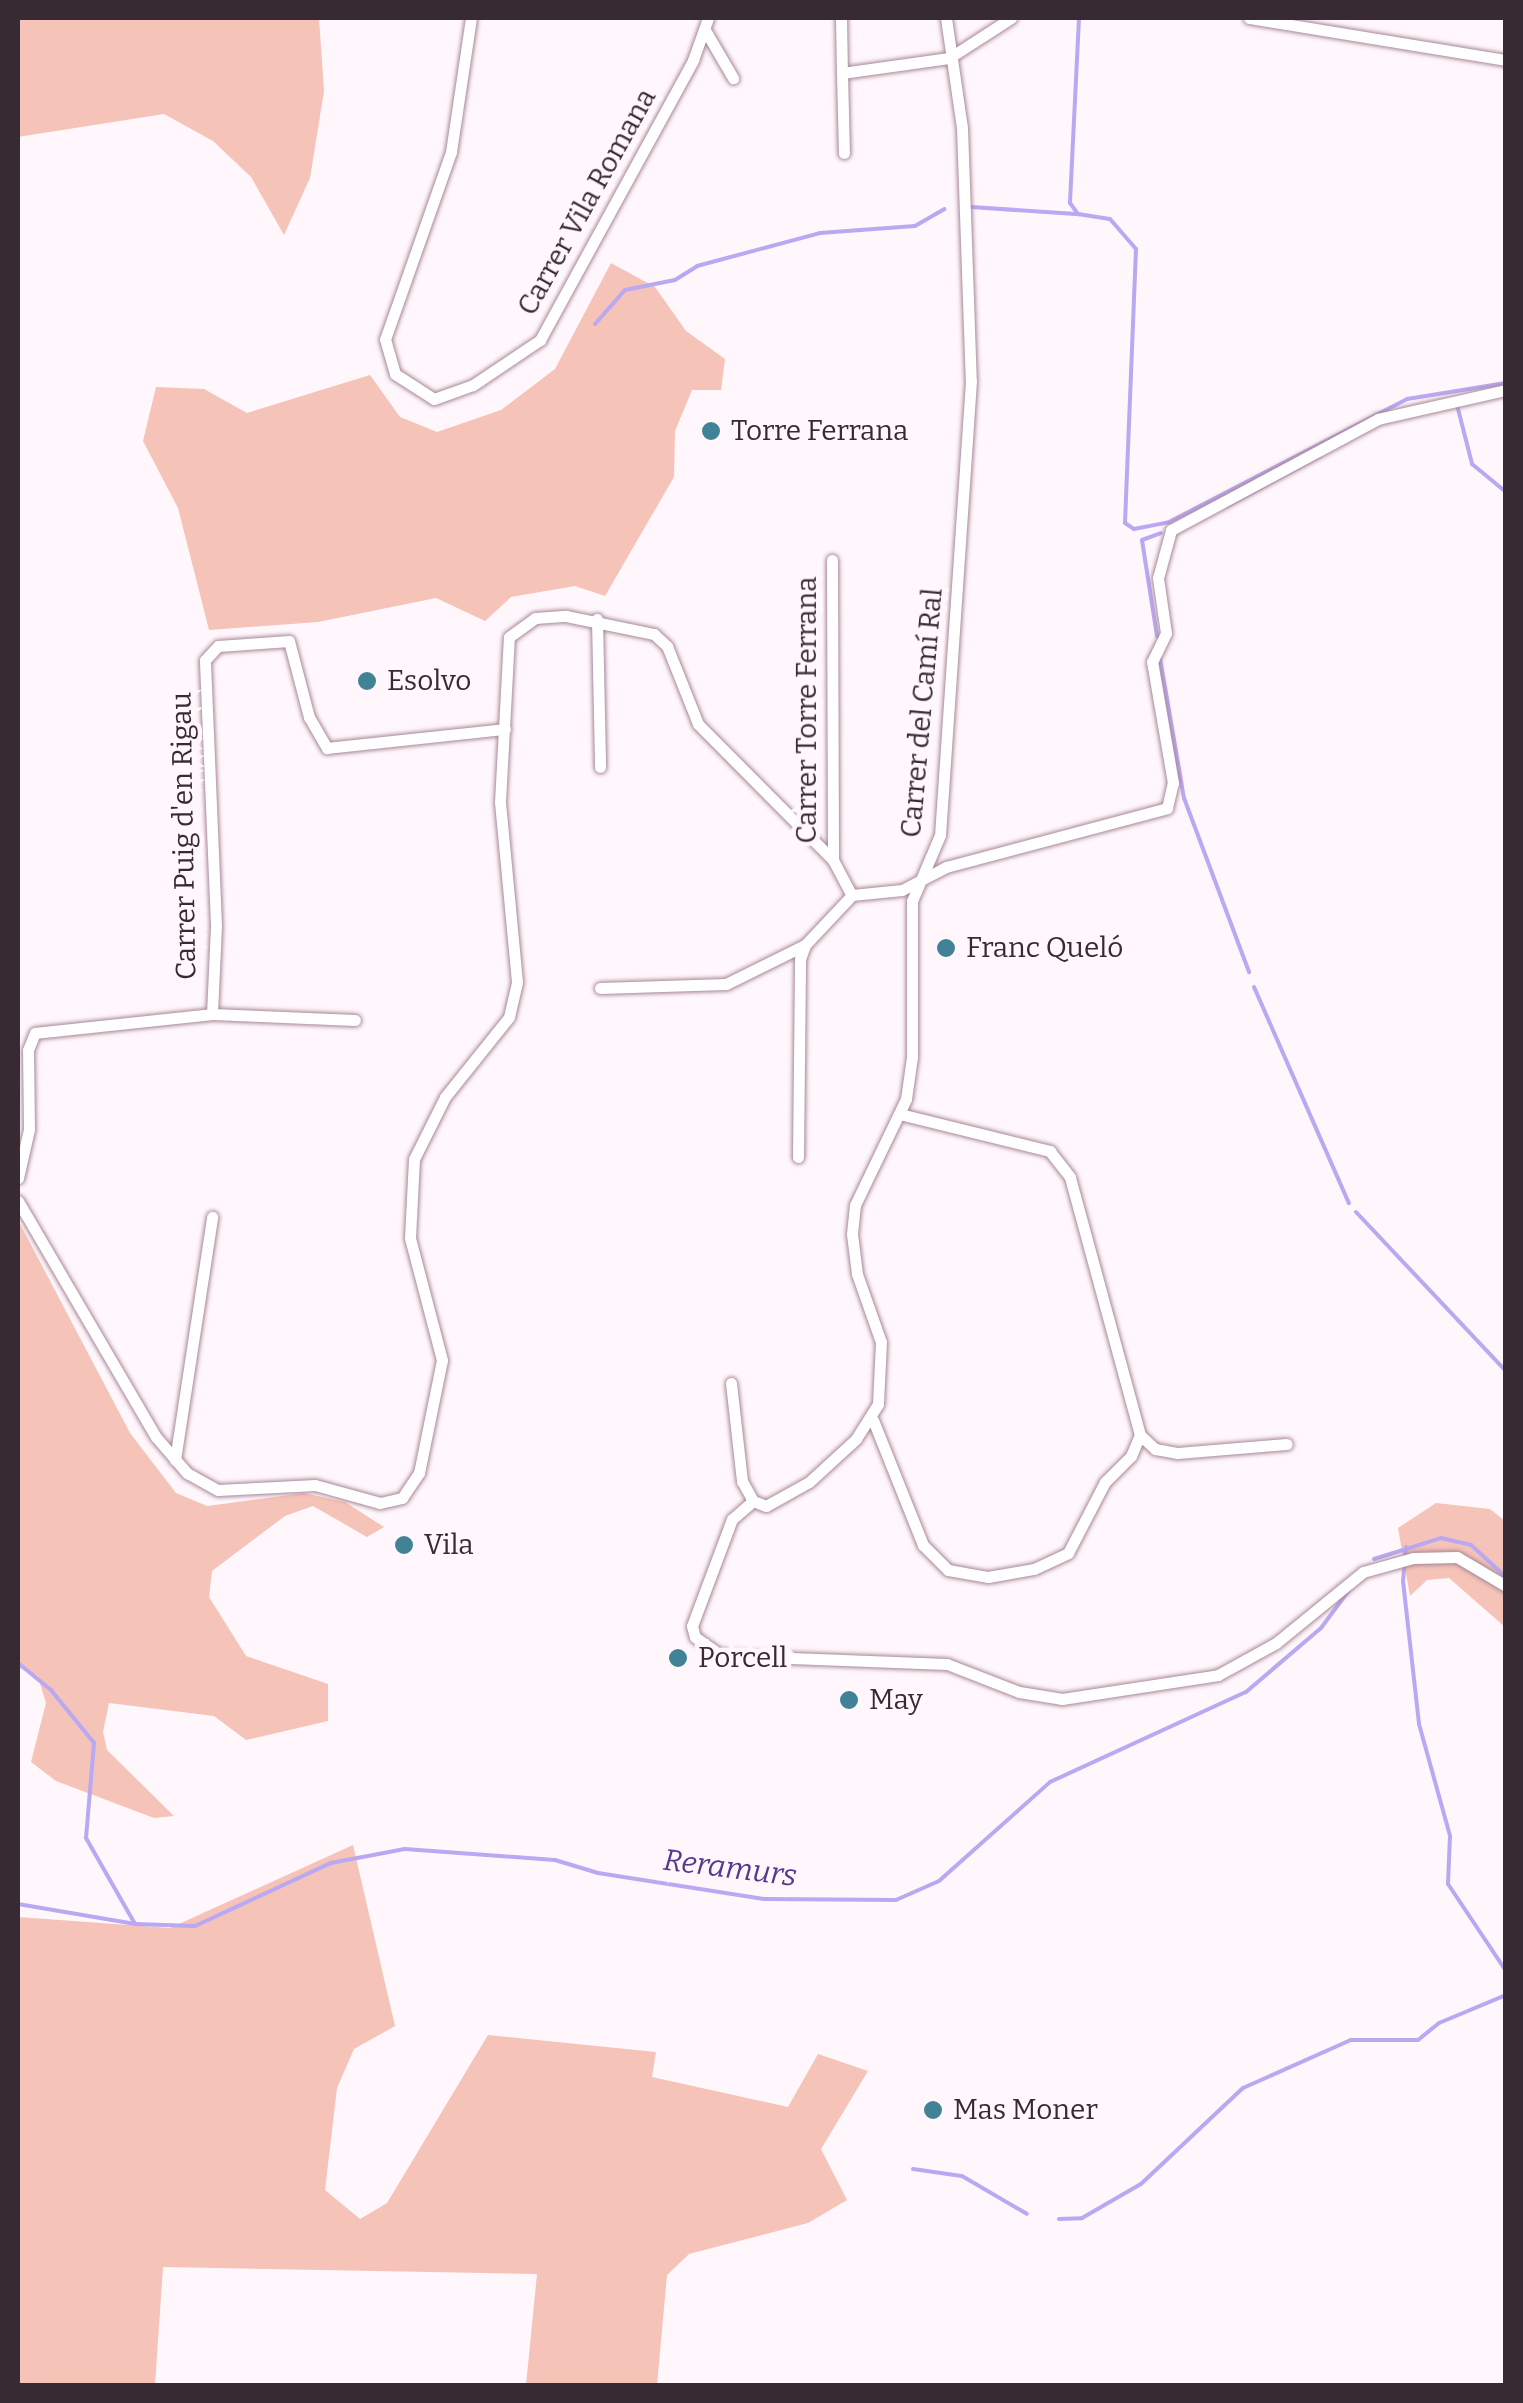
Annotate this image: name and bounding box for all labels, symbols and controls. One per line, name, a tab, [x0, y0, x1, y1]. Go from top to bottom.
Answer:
street label: Carrer Vila Romana	[511, 83, 663, 321]
place label: Torre Ferrana	[731, 414, 908, 448]
marker: Torre Ferrana	[700, 420, 722, 442]
street label: Carrer Torre Ferrana	[790, 576, 824, 844]
street label: Carrer del Camí Ral	[894, 587, 950, 839]
place label: Esolvo	[387, 664, 471, 698]
marker: Esolvo	[356, 670, 378, 692]
street label: Carrer Puig d'en Rigau	[165, 692, 203, 980]
place label: Franc Queló	[966, 931, 1123, 965]
marker: Franc Queló	[935, 937, 957, 959]
place label: Vila	[424, 1528, 473, 1562]
marker: Vila	[393, 1534, 415, 1556]
place label: Porcell	[698, 1641, 787, 1675]
marker: Porcell	[667, 1647, 689, 1669]
place label: May	[869, 1683, 923, 1717]
marker: May	[838, 1689, 860, 1711]
water label: Reramurs	[661, 1842, 799, 1894]
place label: Mas Moner	[953, 2093, 1098, 2127]
marker: Mas Moner	[922, 2099, 944, 2121]

